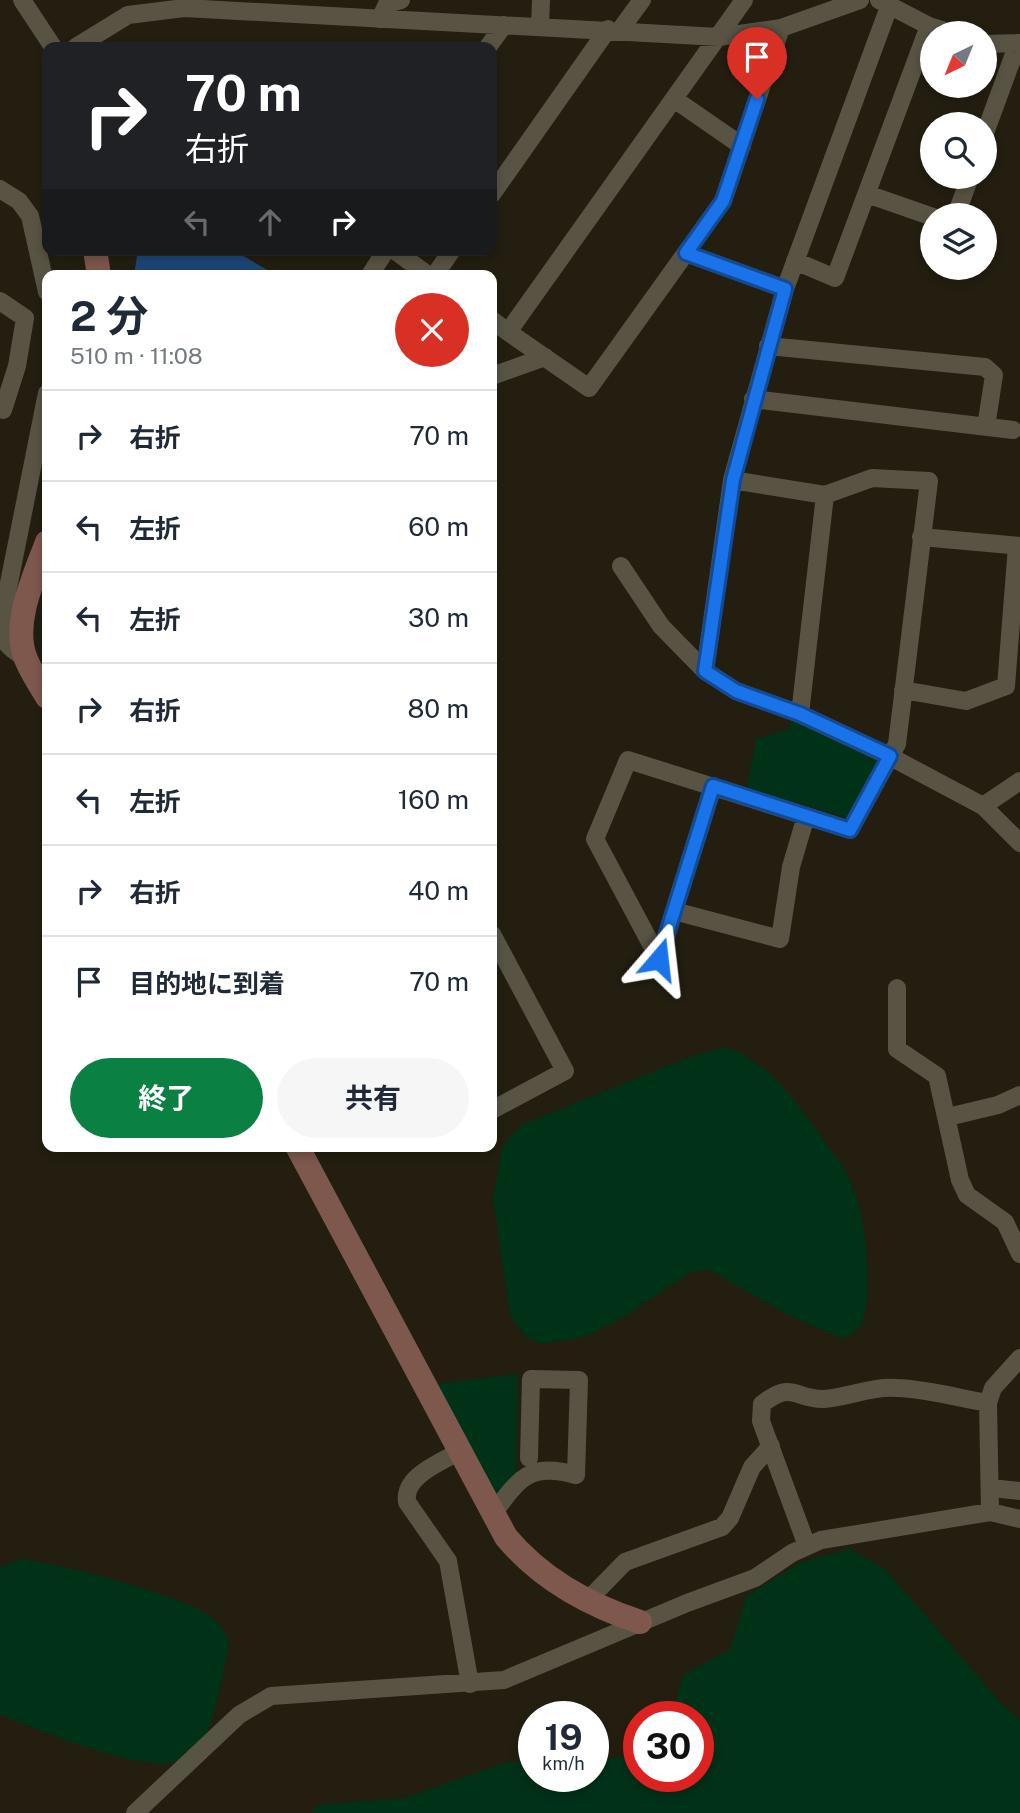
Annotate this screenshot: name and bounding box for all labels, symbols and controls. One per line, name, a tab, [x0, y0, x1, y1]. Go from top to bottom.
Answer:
north arrow	[920, 21, 998, 98]
map controls	[920, 21, 997, 280]
pin	[727, 27, 787, 99]
icon: arrive	[738, 38, 776, 76]
text: 70 m	[185, 64, 302, 122]
icon: right	[70, 70, 161, 161]
button: search	[920, 112, 997, 189]
text: 右折	[185, 130, 249, 167]
icon: left	[178, 203, 216, 241]
icon: ahead	[251, 203, 289, 241]
icon: right	[324, 203, 362, 241]
button: layers	[920, 203, 997, 280]
text: 2 分	[70, 291, 148, 340]
button: close	[395, 293, 469, 367]
text: 510 m · 11:08	[70, 342, 203, 369]
icon: right	[70, 417, 108, 455]
text: 70 m	[409, 420, 469, 451]
text: 右折	[129, 422, 181, 453]
icon: left	[70, 508, 108, 546]
text: 60 m	[408, 511, 469, 542]
text: 左折	[129, 513, 181, 544]
icon: left	[70, 599, 108, 637]
text: 30 m	[408, 602, 469, 633]
text: 左折	[129, 604, 181, 635]
icon: right	[70, 690, 108, 728]
text: 80 m	[408, 693, 469, 724]
text: 右折	[129, 695, 181, 726]
icon: left	[70, 781, 108, 819]
text: 160 m	[398, 784, 469, 815]
text: 左折	[129, 786, 181, 817]
icon: right	[70, 872, 108, 910]
text: 40 m	[408, 875, 469, 906]
text: 右折	[129, 877, 181, 908]
position arrow	[622, 922, 696, 996]
icon: arrive	[70, 963, 108, 1001]
text: 70 m	[409, 966, 469, 997]
text: 目的地に到着	[129, 968, 285, 999]
button: 終了	[70, 1058, 263, 1138]
button: 共有	[277, 1058, 469, 1138]
speed limit sign: 30	[623, 1701, 714, 1792]
text: 19	[544, 1717, 583, 1758]
text: km/h	[542, 1753, 585, 1774]

